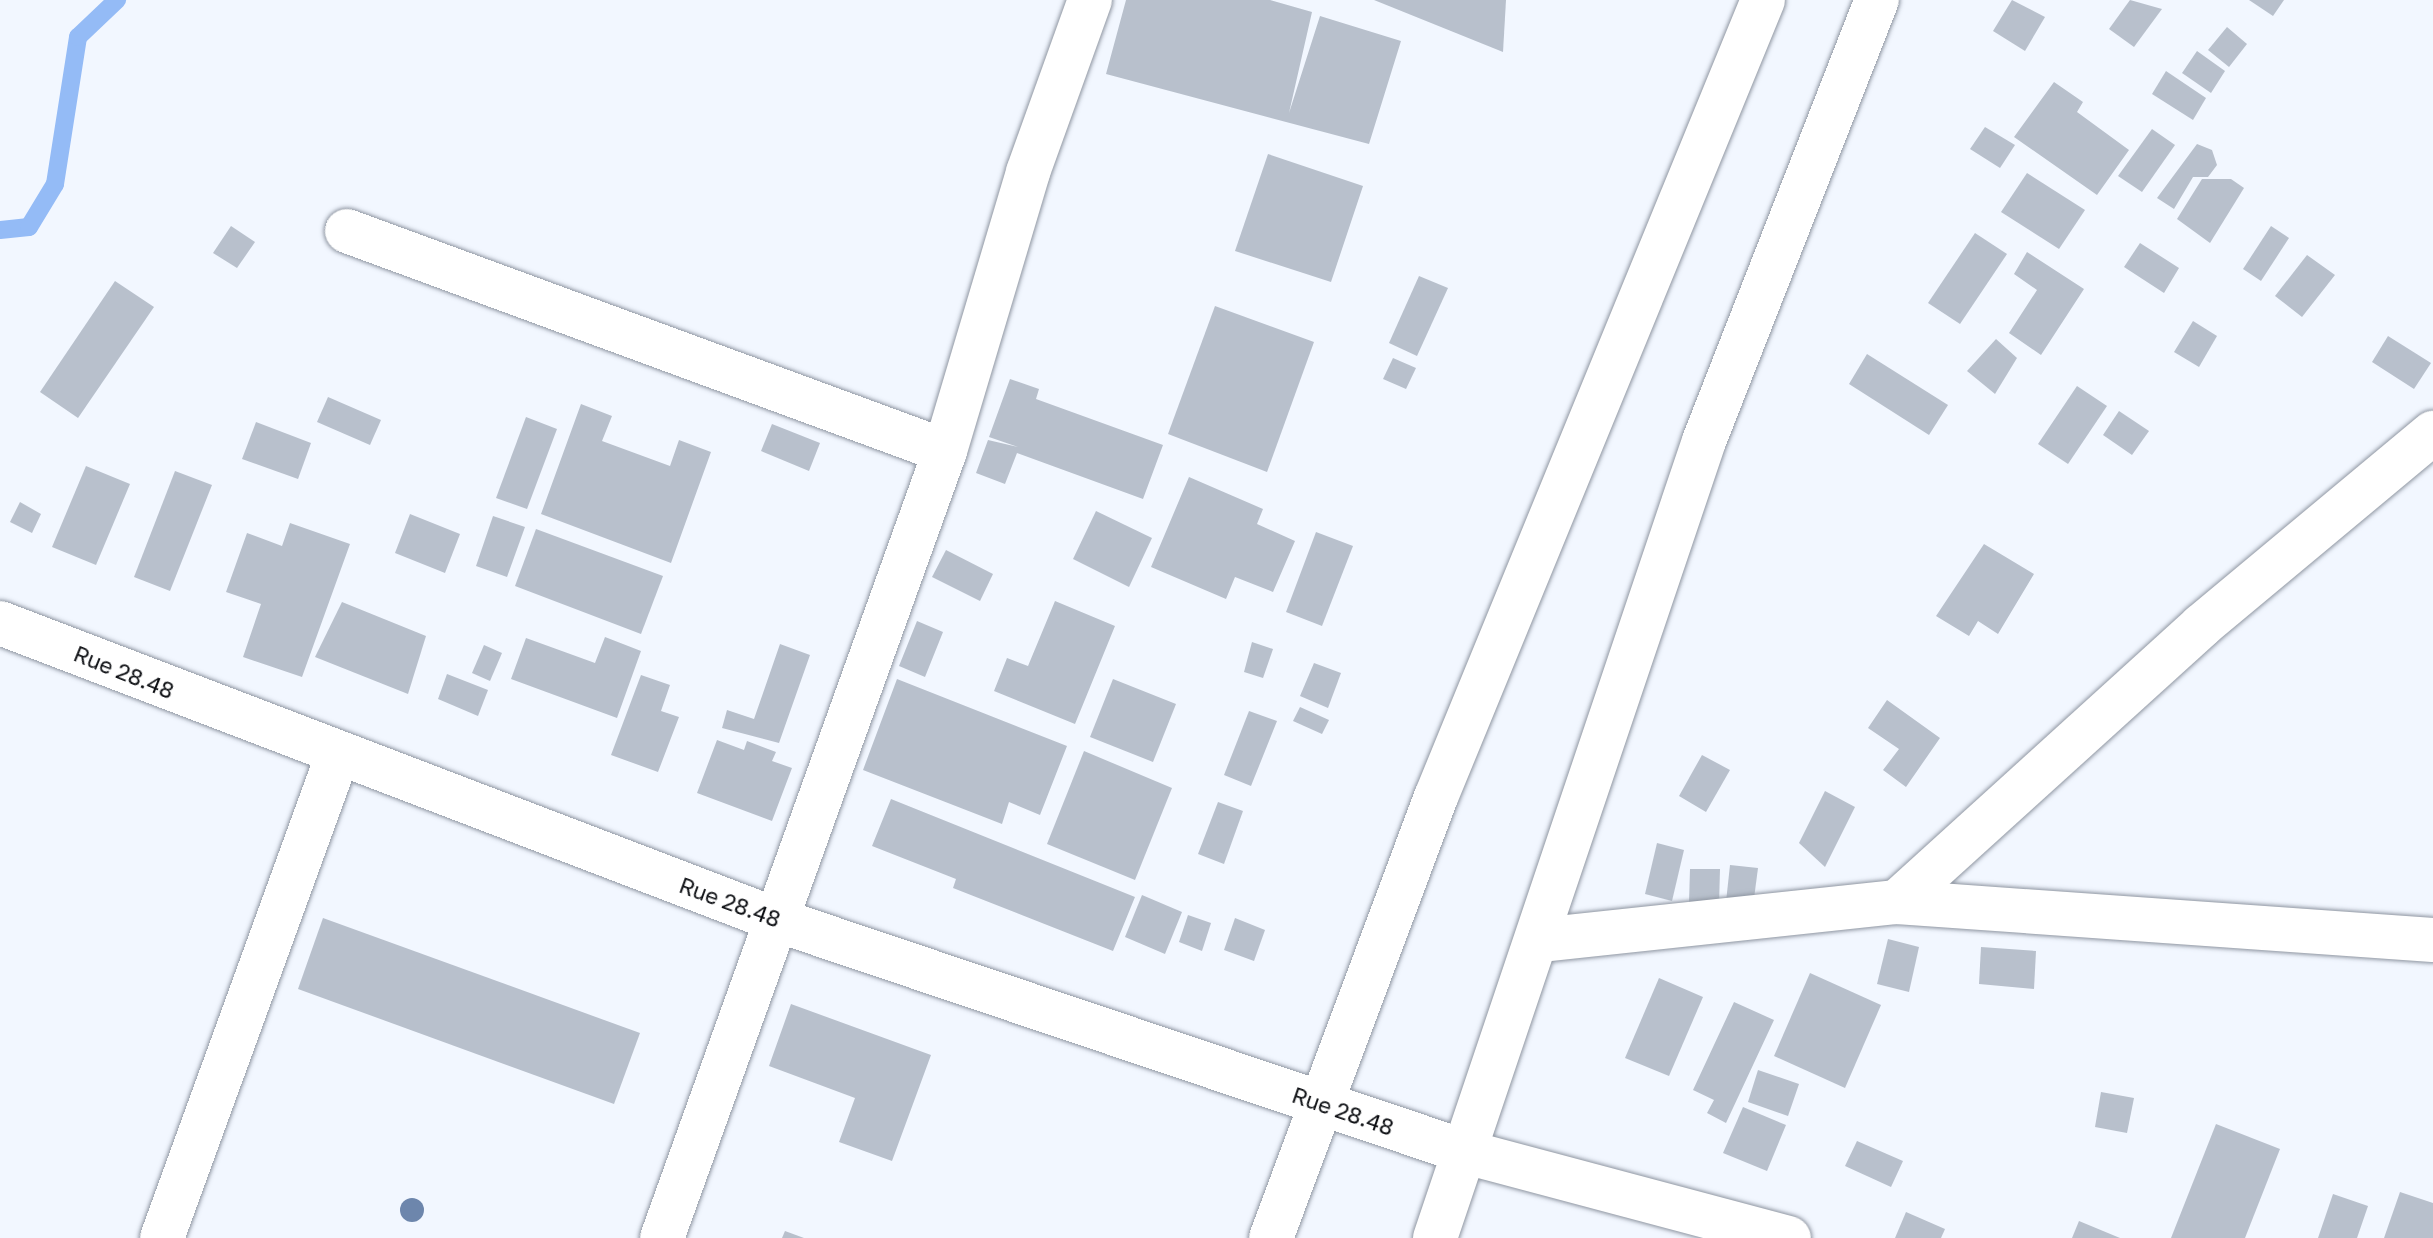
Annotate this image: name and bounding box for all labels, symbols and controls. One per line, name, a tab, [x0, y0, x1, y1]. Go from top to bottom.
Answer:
street label: Rue 28.48	[70, 640, 178, 704]
street label: Rue 28.48	[676, 872, 784, 932]
street label: Rue 28.48	[1289, 1081, 1397, 1141]

